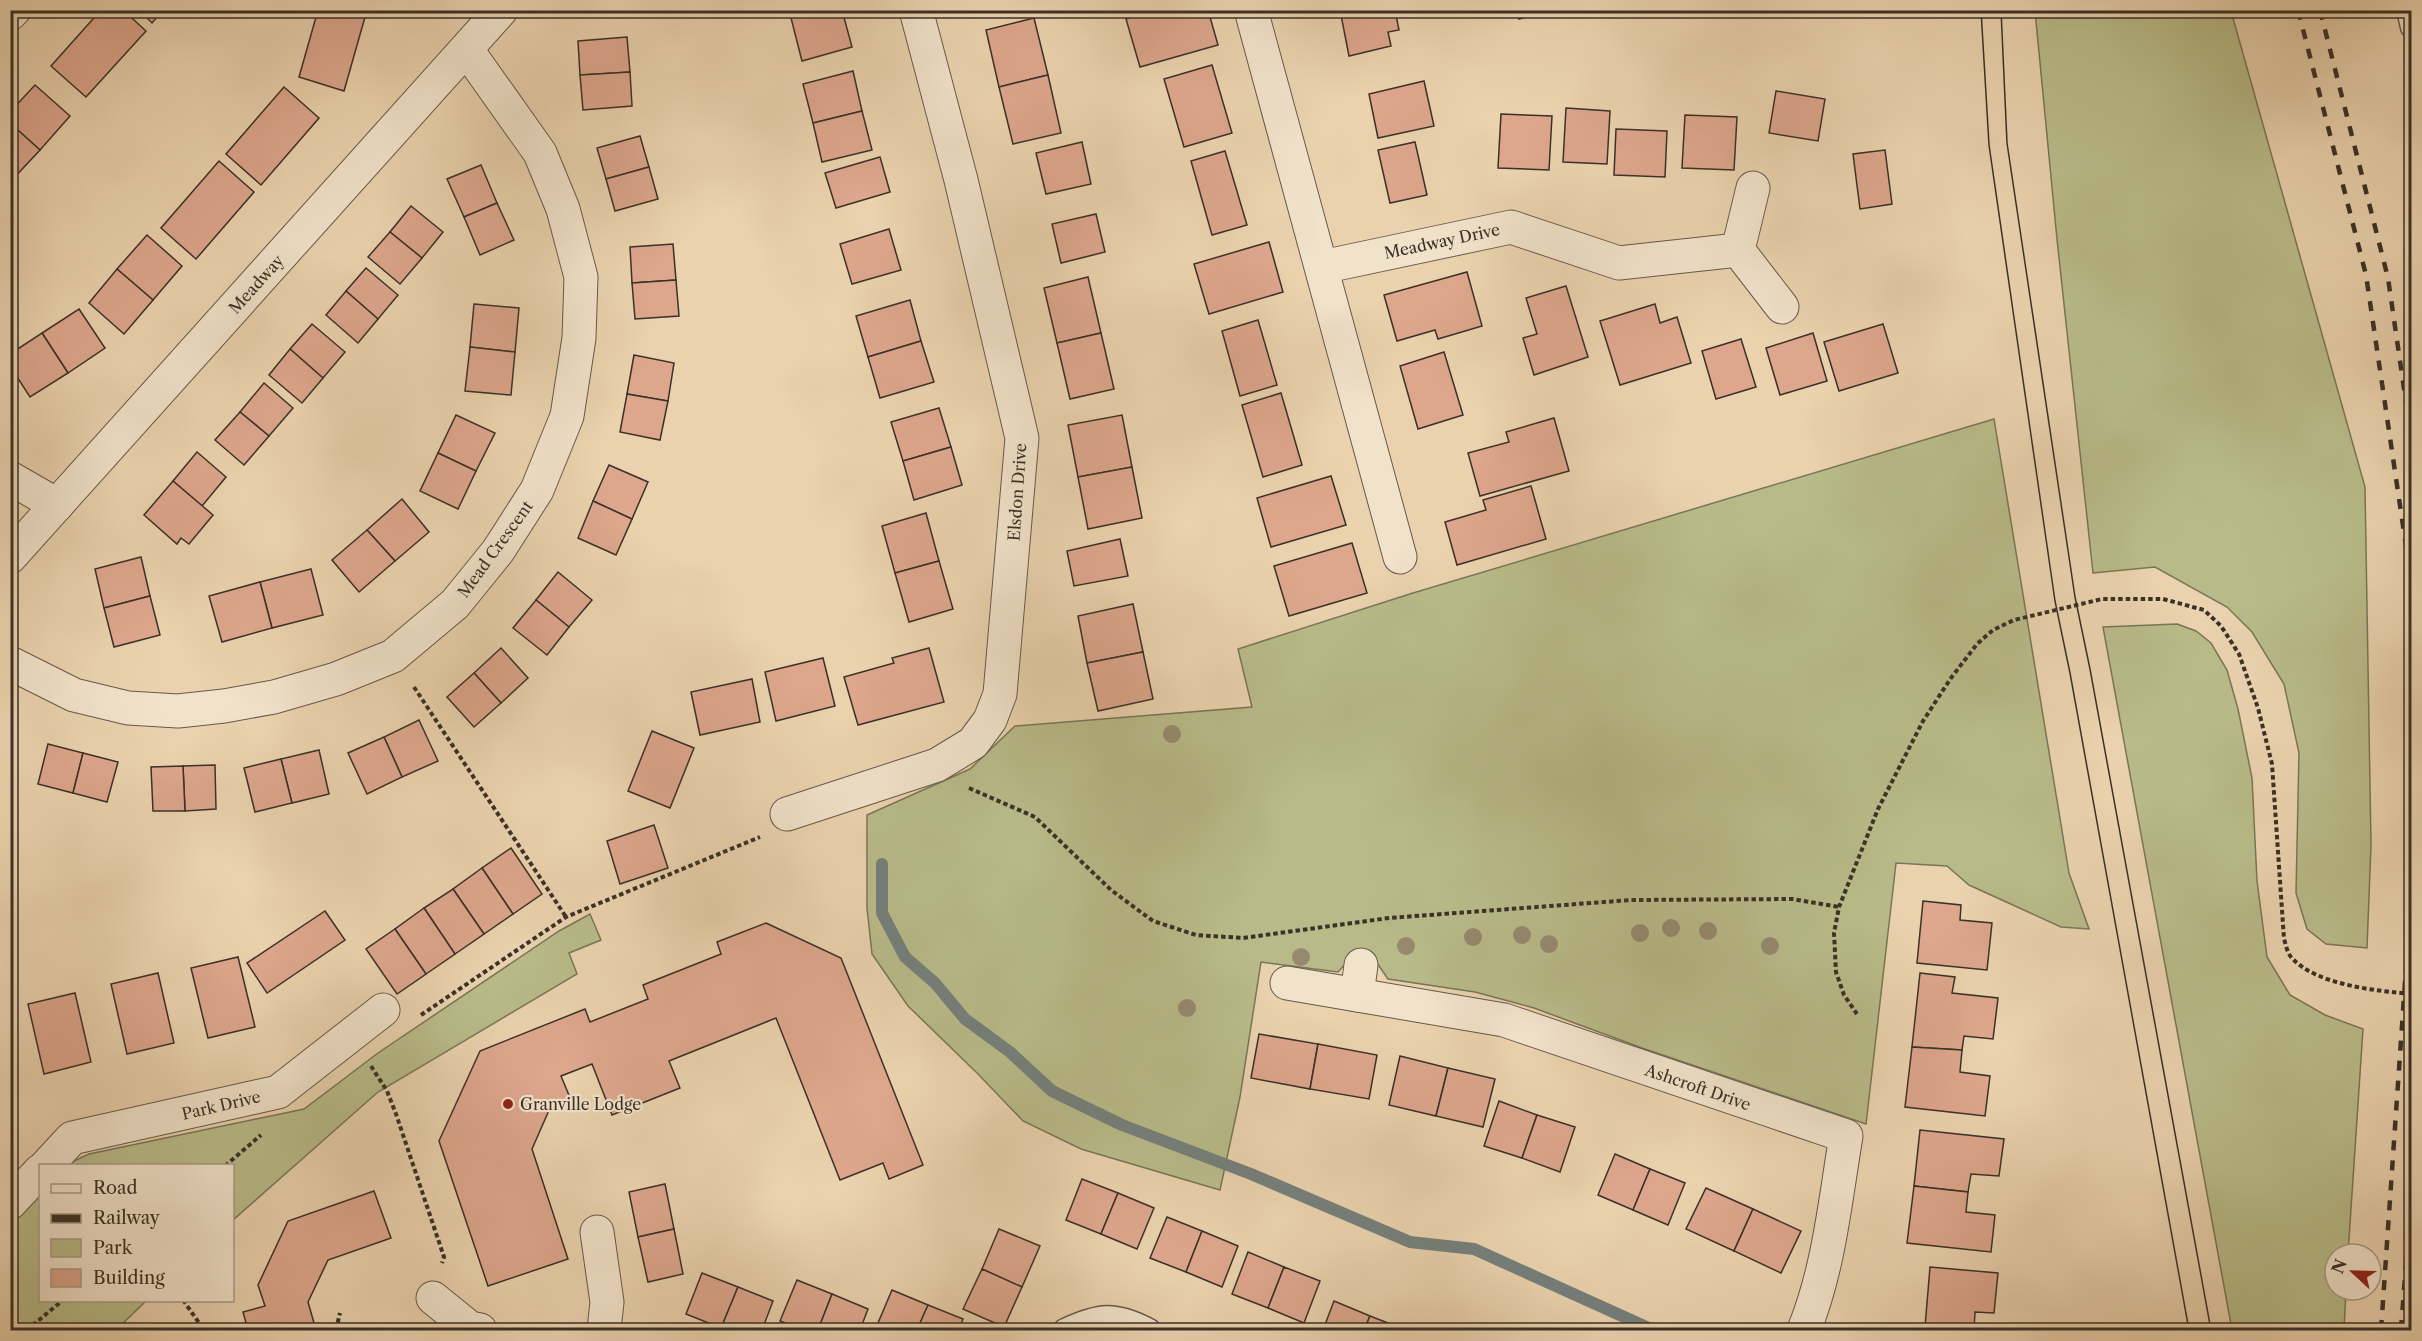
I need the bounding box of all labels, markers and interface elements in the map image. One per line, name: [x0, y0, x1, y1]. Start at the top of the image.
street label: Meadway Drive: [1382, 219, 1502, 263]
street label: Meadway: [224, 250, 288, 318]
street label: Elsdon Drive: [1004, 442, 1030, 542]
street label: Mead Crescent: [453, 496, 537, 601]
street label: Ashcroft Drive: [1642, 1059, 1753, 1114]
street label: Park Drive: [180, 1086, 262, 1124]
place label: Granville Lodge: [520, 1094, 641, 1114]
marker: Granville Lodge: [501, 1097, 515, 1111]
legend: [39, 1164, 234, 1302]
text: Road: [93, 1177, 138, 1199]
text: Railway: [93, 1207, 161, 1229]
text: Park: [93, 1237, 134, 1259]
north arrow: [2323, 1242, 2383, 1302]
text: N: [2327, 1256, 2351, 1277]
text: Building: [93, 1267, 165, 1289]

